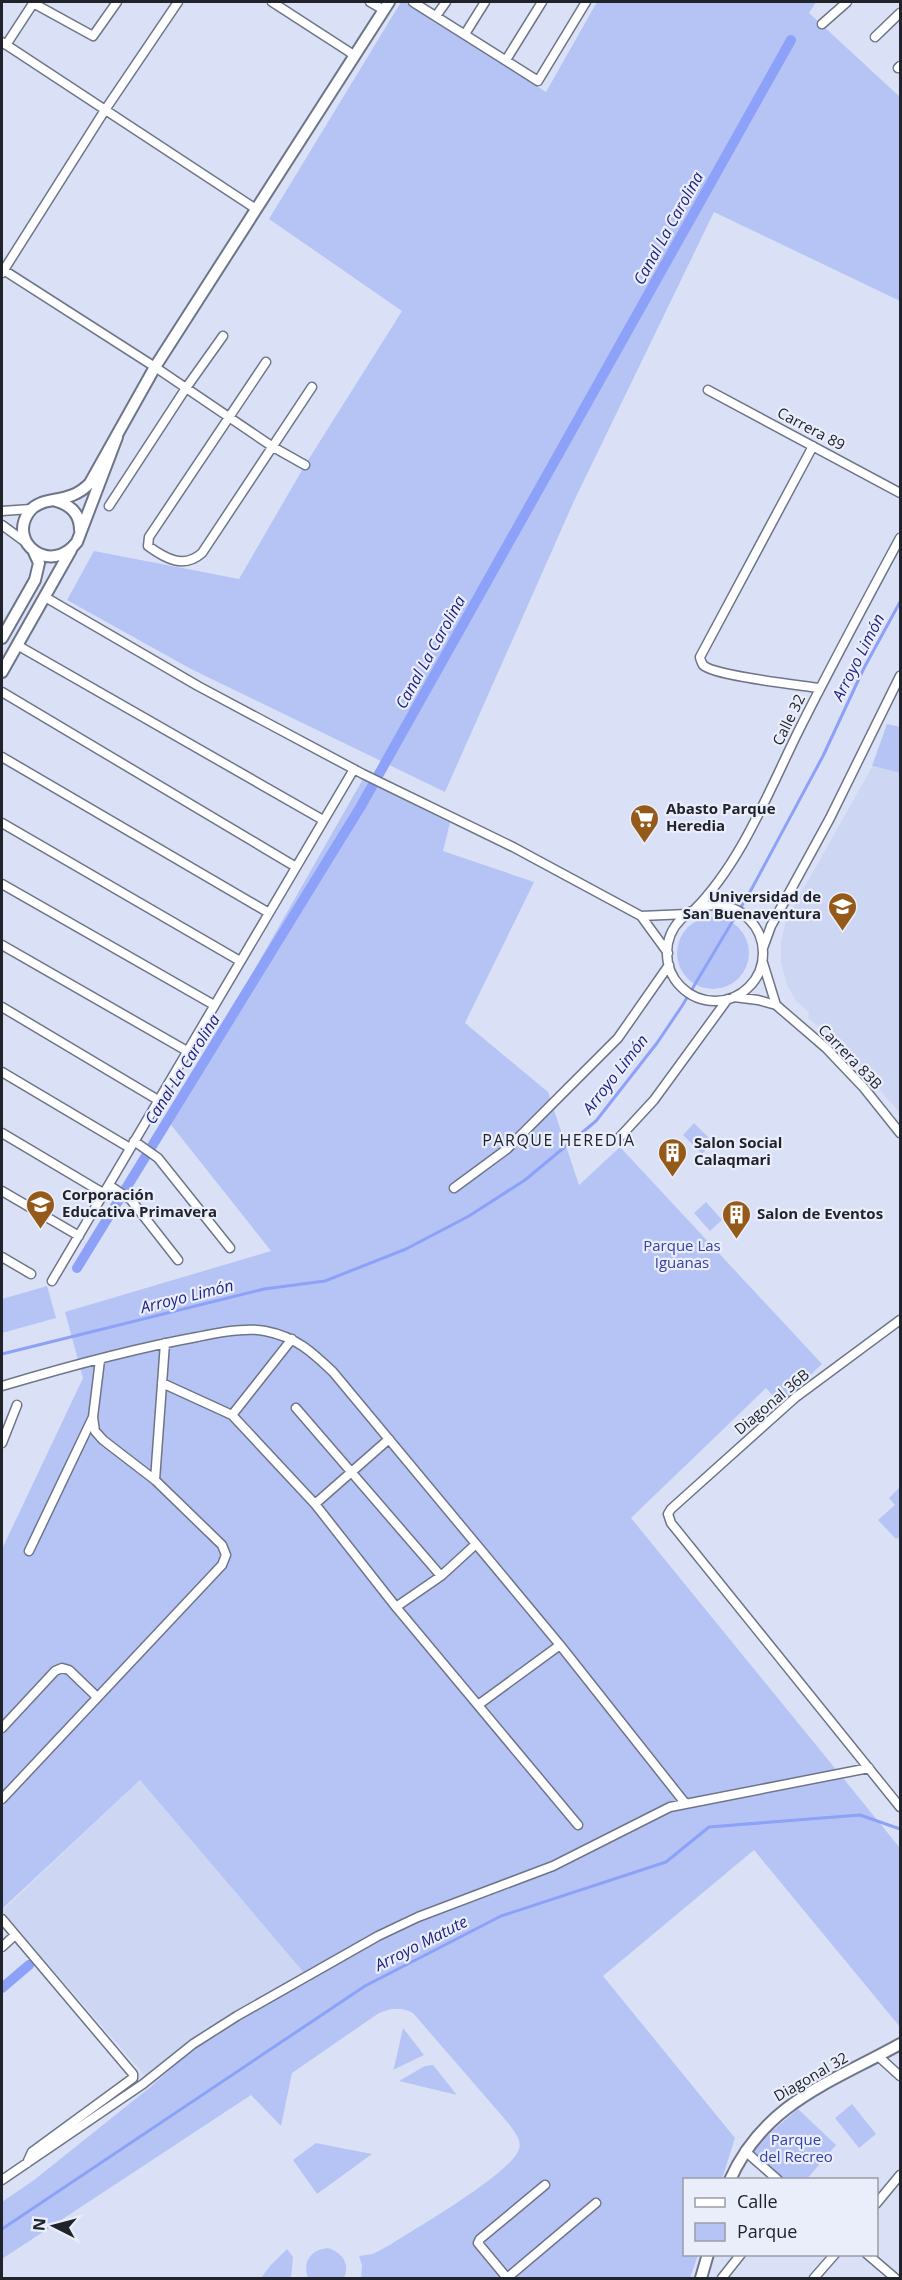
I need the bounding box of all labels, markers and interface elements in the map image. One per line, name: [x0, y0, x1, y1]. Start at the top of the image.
water label: Canal La Carolina: [628, 168, 708, 288]
street label: Carrera 89: [774, 402, 849, 454]
water label: Canal La Carolina: [390, 592, 470, 712]
water label: Arroyo Limón: [826, 610, 889, 705]
street label: Calle 32: [767, 691, 809, 749]
place label: Abasto Parque Heredia: [666, 798, 776, 835]
supermarket icon: Abasto Parque Heredia: [629, 802, 661, 844]
place label: Universidad de San Buenaventura: [683, 886, 821, 923]
school or university icon: Universidad de San Buenaventura: [826, 890, 858, 932]
water label: Canal La Carolina: [139, 1010, 225, 1128]
street label: Carrera 83B: [814, 1019, 887, 1093]
water label: Arroyo Limón: [576, 1030, 653, 1119]
district label: PARQUE HEREDIA: [482, 1129, 636, 1151]
place label: Salon Social Calaqmari: [694, 1132, 782, 1169]
building icon: Salon Social Calaqmari: [657, 1136, 689, 1178]
place label: Corporación Educativa Primavera: [62, 1184, 217, 1221]
school or university icon: Corporación Educativa Primavera: [25, 1188, 57, 1230]
building icon: Salon de Eventos: [720, 1198, 752, 1240]
place label: Salon de Eventos: [757, 1203, 883, 1223]
park label: Parque Las Iguanas: [643, 1235, 721, 1272]
water label: Arroyo Limón: [137, 1274, 236, 1318]
street label: Diagonal 36B: [730, 1364, 813, 1439]
water label: Arroyo Matute: [370, 1910, 471, 1976]
street label: Diagonal 32: [770, 2047, 851, 2105]
park label: Parque del Recreo: [759, 2129, 833, 2166]
legend: [683, 2178, 878, 2256]
text: Calle: [737, 2189, 778, 2213]
north arrow: [24, 2196, 84, 2256]
text: N: [27, 2217, 51, 2232]
text: Parque: [737, 2219, 797, 2243]

